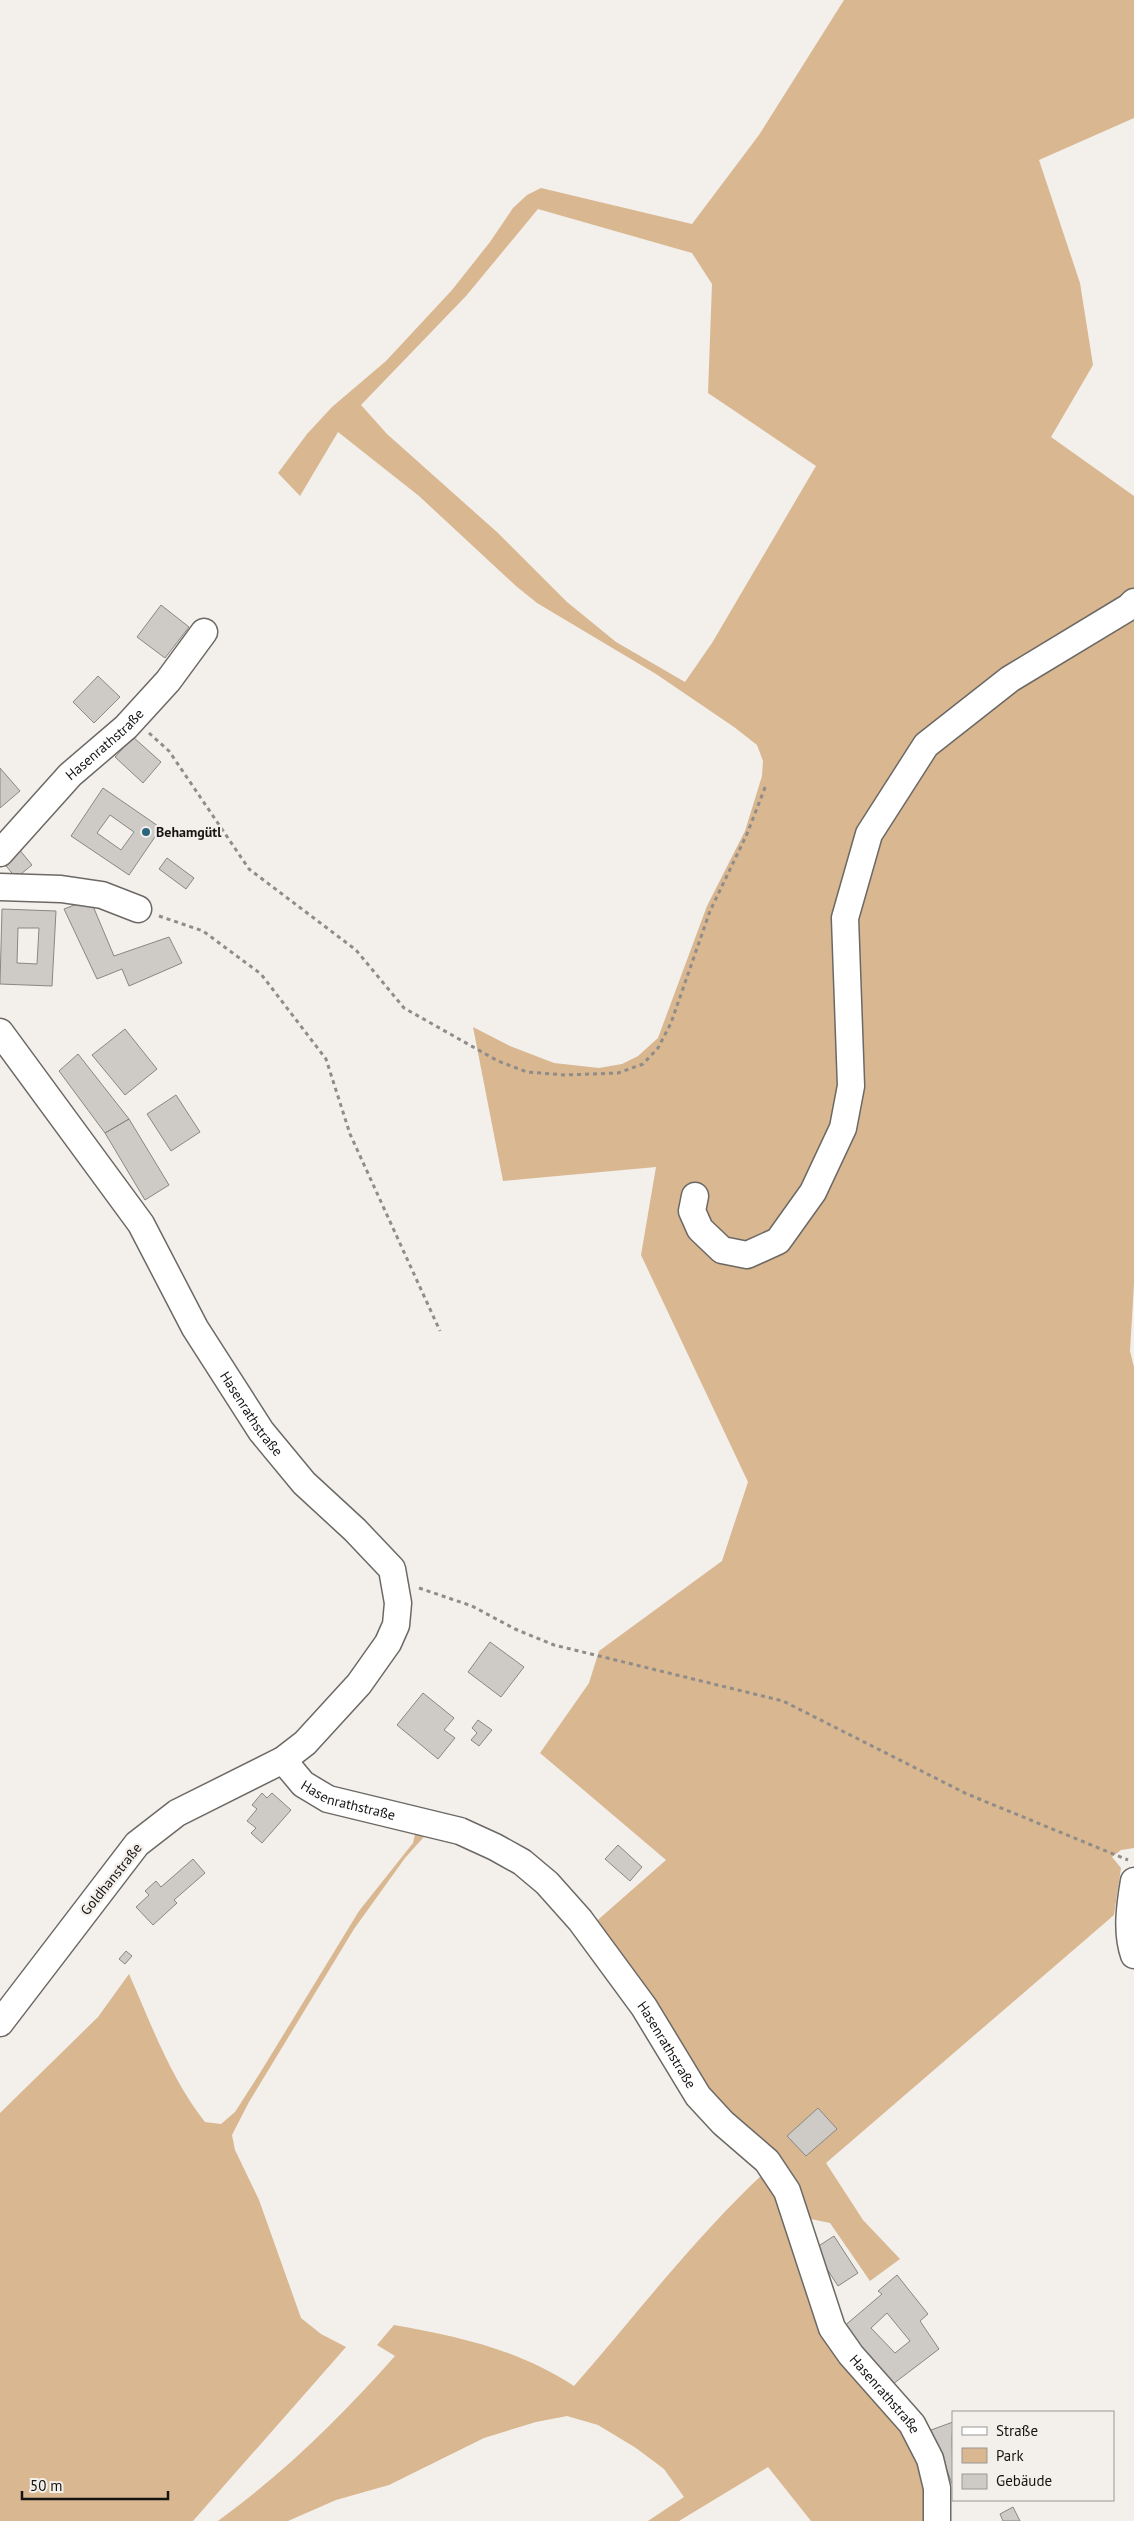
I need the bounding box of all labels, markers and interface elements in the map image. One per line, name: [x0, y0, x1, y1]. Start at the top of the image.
street label: Hasenrathstraße: [62, 705, 147, 784]
place label: Behamgütl: [156, 823, 222, 841]
marker: Behamgütl: [140, 826, 152, 838]
street label: Hasenrathstraße: [216, 1368, 287, 1460]
street label: Hasenrathstraße: [298, 1776, 397, 1824]
street label: Goldhanstraße: [76, 1839, 146, 1919]
street label: Hasenrathstraße: [634, 1997, 700, 2092]
street label: Hasenrathstraße: [846, 2351, 924, 2436]
legend: [952, 2411, 1114, 2501]
text: Straße: [996, 2421, 1038, 2440]
text: Park: [996, 2446, 1024, 2465]
scale bar: [22, 2468, 169, 2500]
text: Gebäude: [996, 2471, 1052, 2490]
text: 50 m: [30, 2476, 63, 2495]

